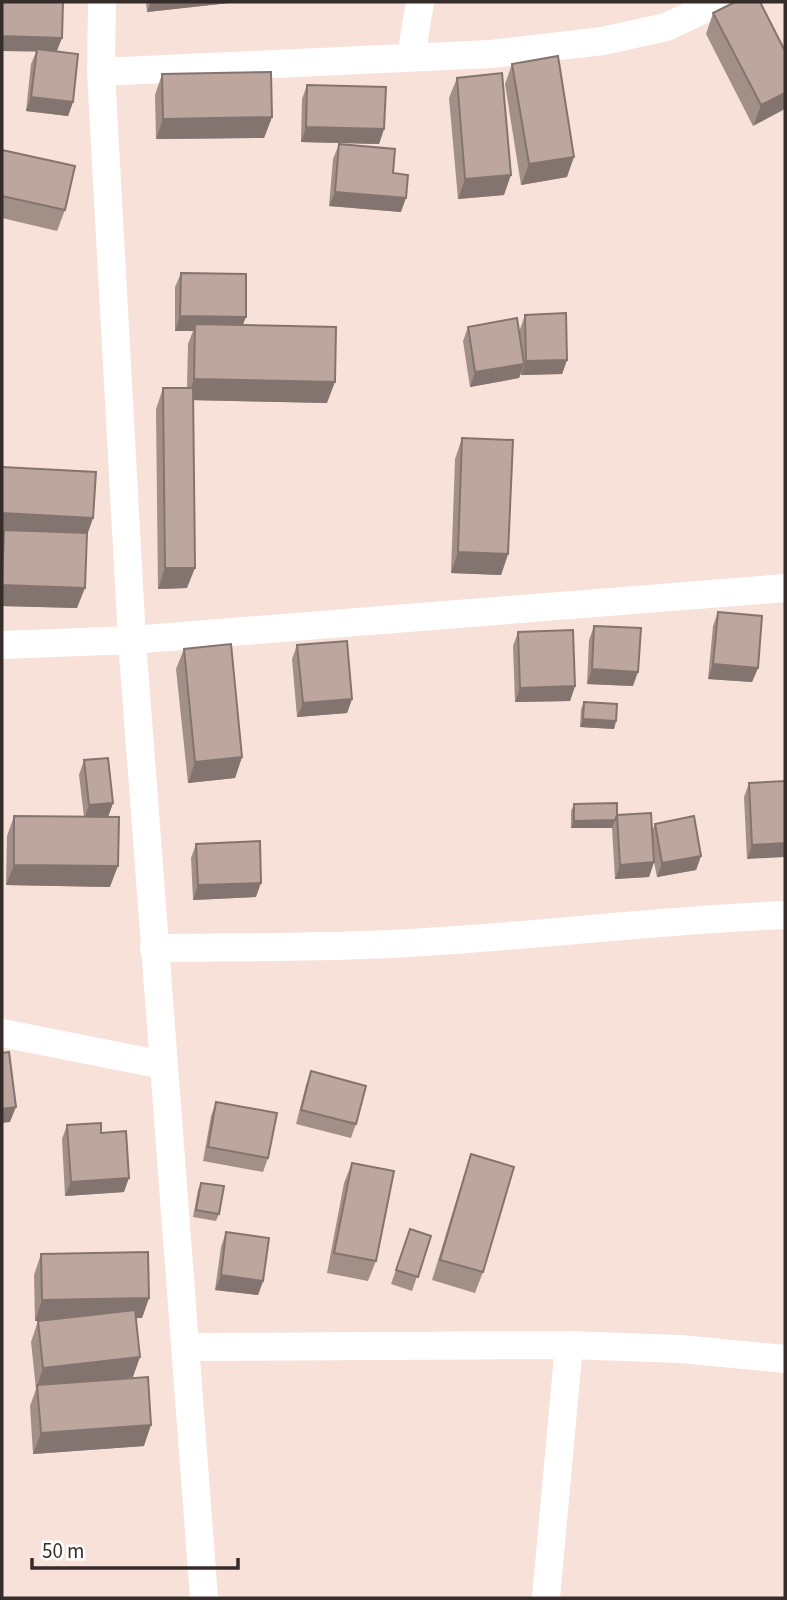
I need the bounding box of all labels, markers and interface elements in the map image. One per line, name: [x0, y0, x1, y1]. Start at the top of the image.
scale bar: [32, 1526, 238, 1570]
text: 50 m: [42, 1536, 84, 1566]

